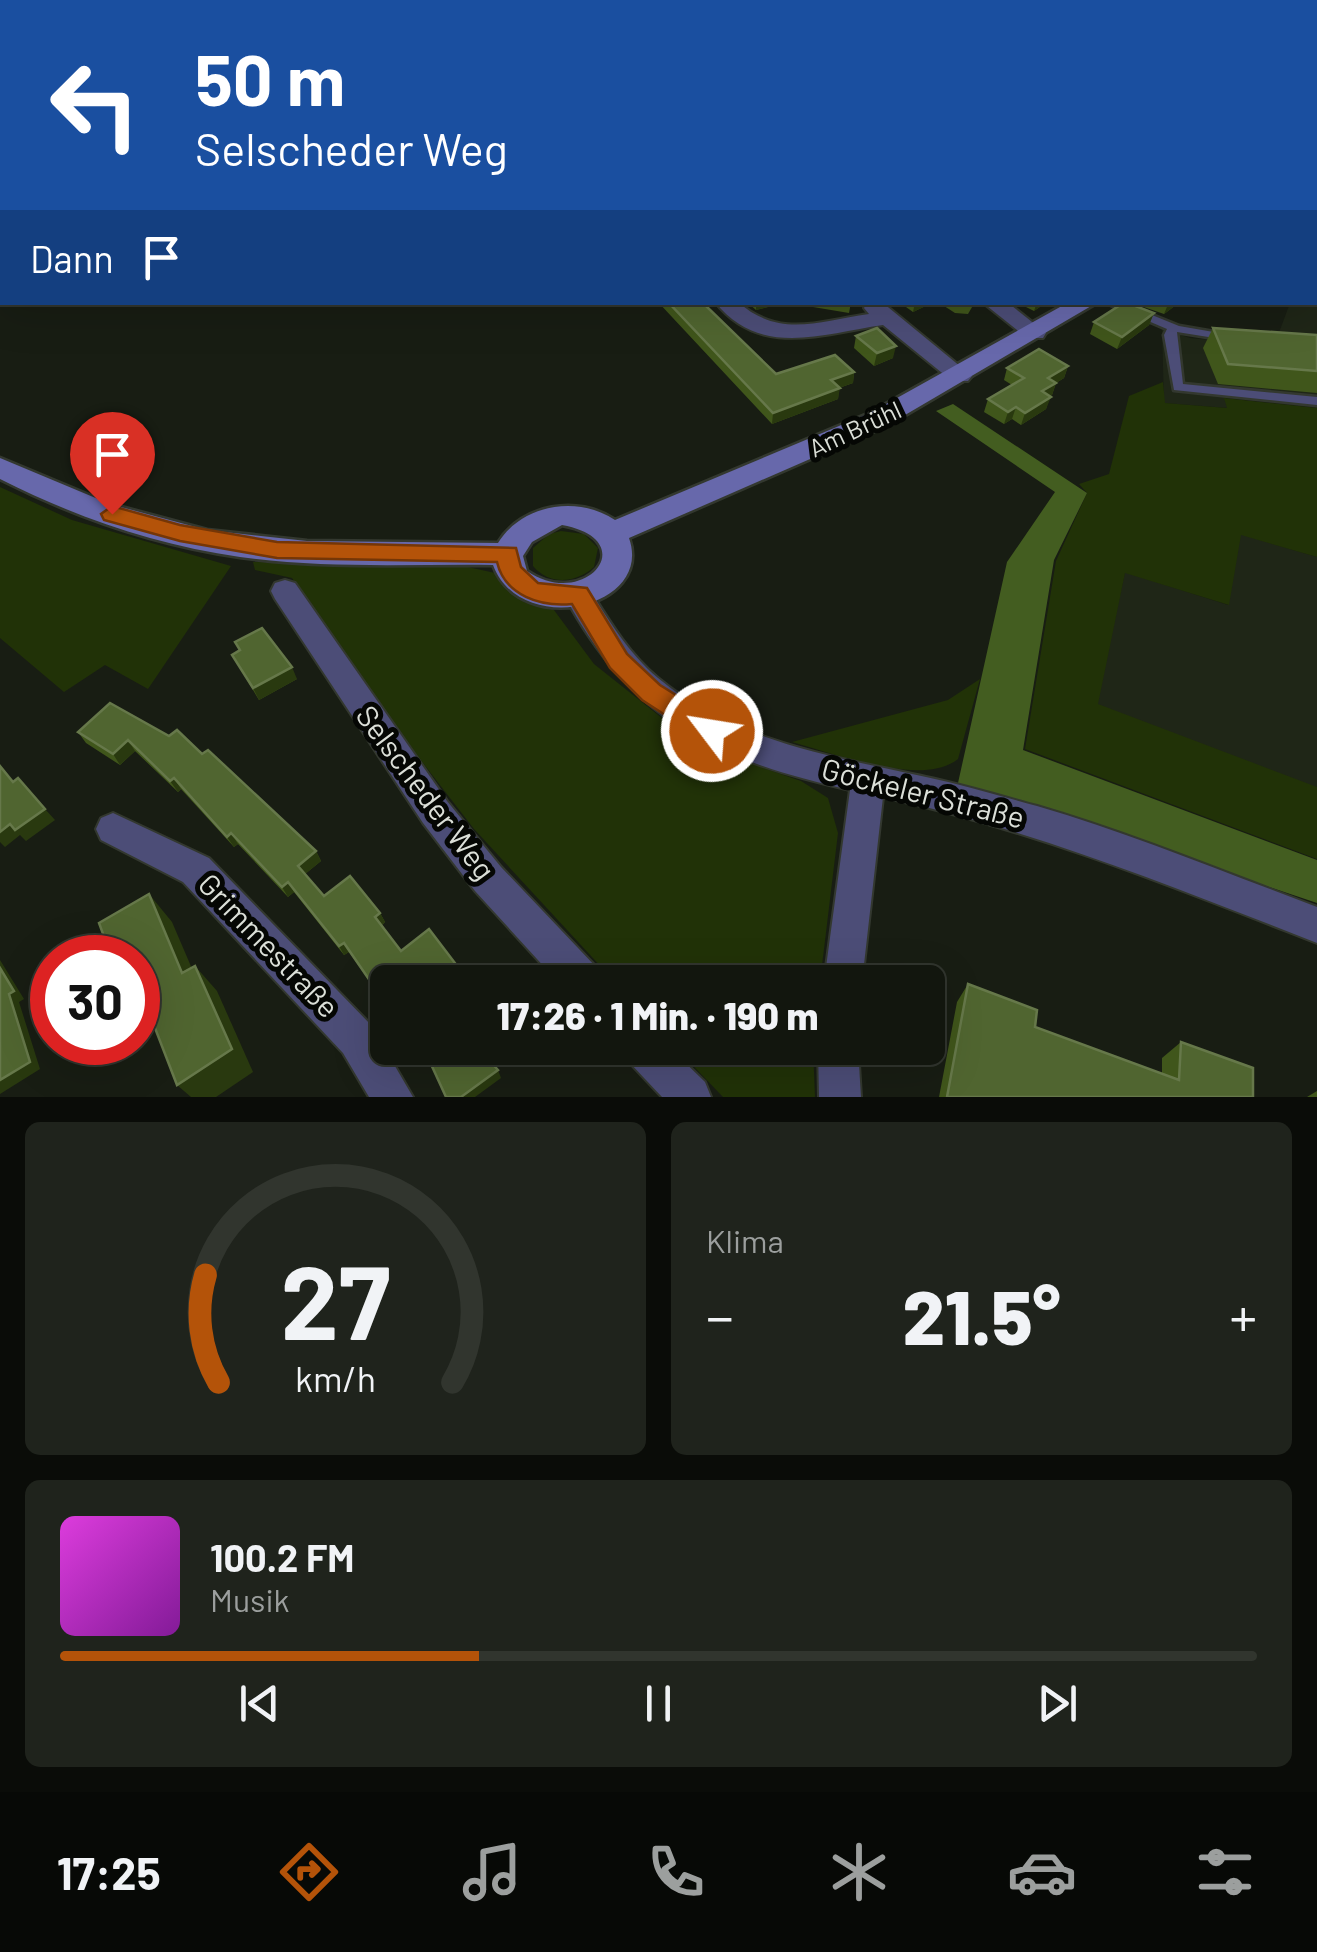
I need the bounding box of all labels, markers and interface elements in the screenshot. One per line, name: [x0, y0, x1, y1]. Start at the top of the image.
text: 50 m: [195, 36, 345, 120]
icon: left: [30, 40, 160, 170]
text: Selscheder Weg: [195, 121, 508, 175]
icon: arrive: [134, 230, 189, 285]
text: Dann: [30, 235, 114, 281]
street label: Am Brühl: [804, 394, 905, 462]
pin: [70, 412, 155, 515]
icon: arrive: [85, 427, 140, 482]
position arrow: [660, 679, 764, 783]
street label: Selscheder Weg: [349, 698, 504, 886]
street label: Göckeler Straße: [818, 749, 1029, 835]
street label: Grimmestraße: [192, 865, 347, 1024]
speed limit sign: 30: [30, 935, 160, 1065]
text: 17:26 · 1 Min. · 190 m: [497, 992, 818, 1038]
text: Klima: [706, 1221, 784, 1259]
text: 27: [281, 1236, 390, 1361]
text: 21.5°: [902, 1270, 1061, 1360]
text: −: [706, 1282, 734, 1348]
text: +: [1229, 1282, 1257, 1348]
text: km/h: [295, 1356, 376, 1399]
text: 100.2 FM: [210, 1534, 354, 1580]
text: Musik: [210, 1580, 290, 1618]
icon: previous: [232, 1676, 287, 1731]
icon: pause: [631, 1676, 686, 1731]
icon: next: [1030, 1676, 1085, 1731]
icon: directions: [274, 1837, 344, 1907]
icon: music: [457, 1837, 527, 1907]
icon: phone: [641, 1837, 711, 1907]
icon: climate: [824, 1837, 894, 1907]
icon: car: [1007, 1837, 1077, 1907]
icon: filters: [1190, 1837, 1260, 1907]
text: 17:25: [57, 1845, 161, 1899]

